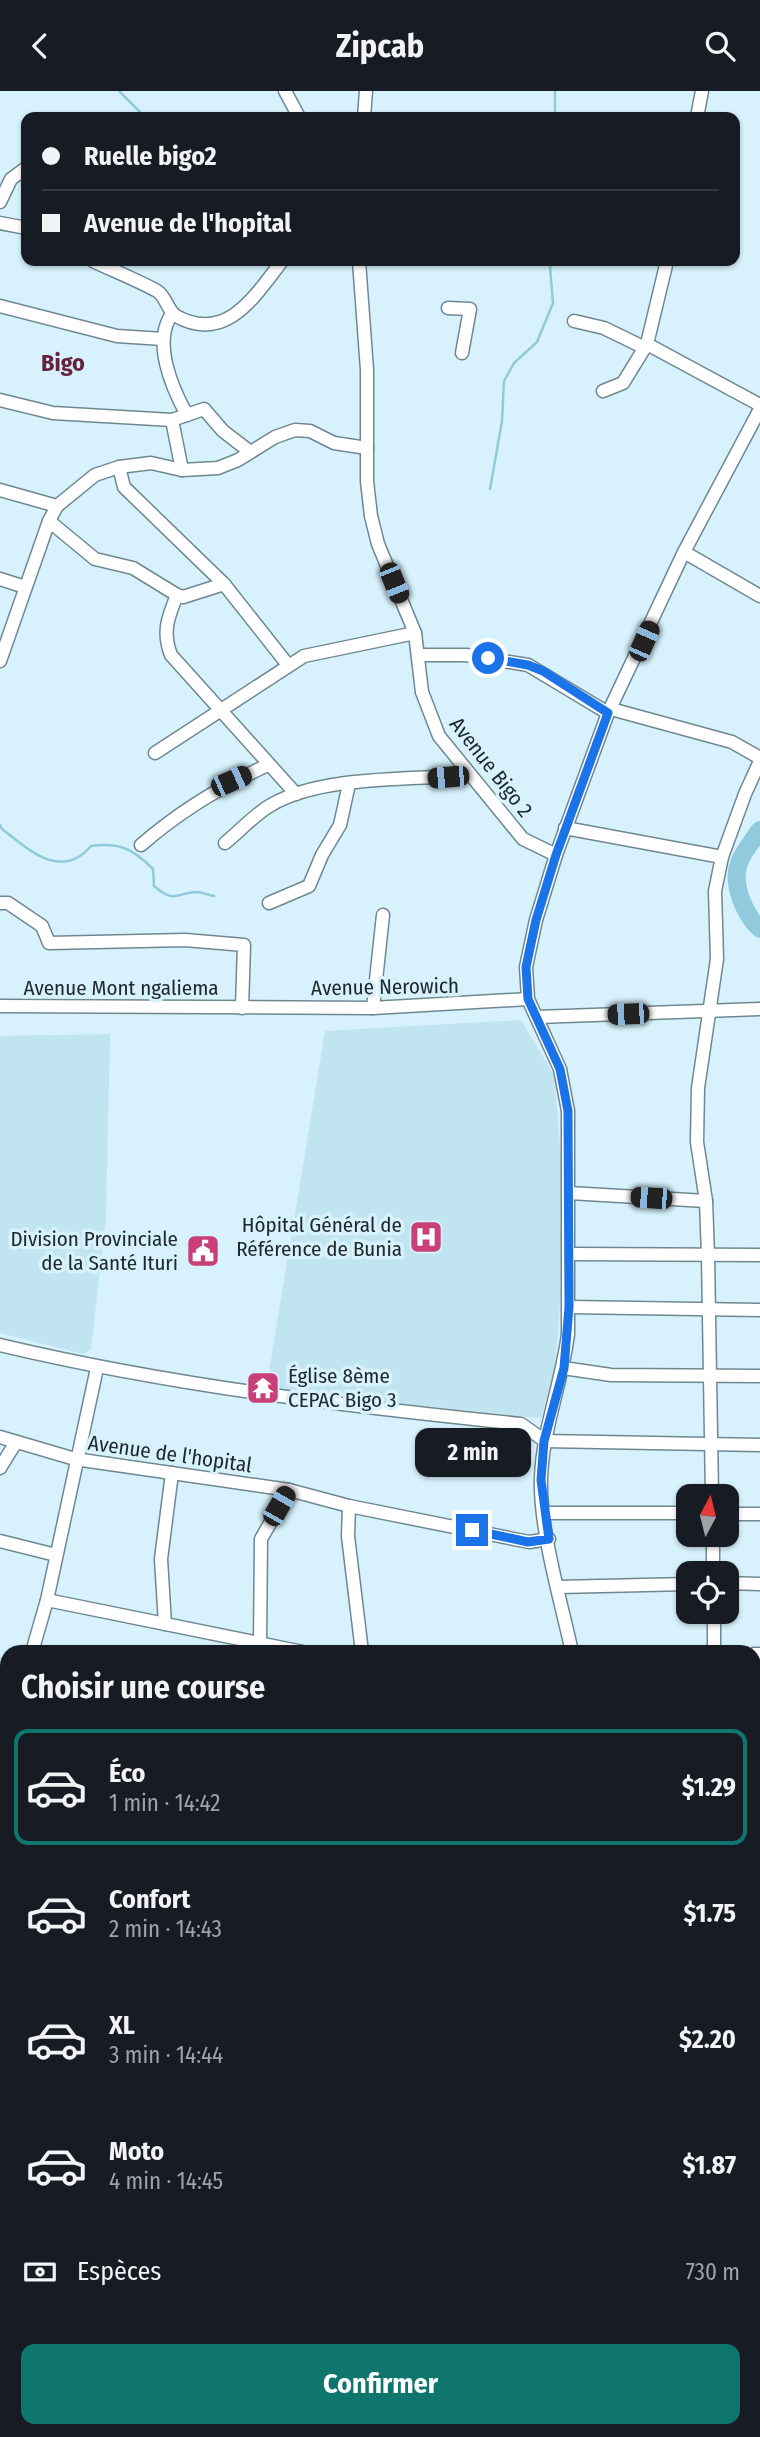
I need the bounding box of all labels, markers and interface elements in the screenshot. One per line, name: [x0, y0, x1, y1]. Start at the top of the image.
icon: back: [21, 27, 59, 65]
text: Zipcab: [336, 27, 424, 65]
icon: search: [701, 27, 739, 65]
text: Ruelle bigo2: [84, 141, 217, 172]
text: Avenue de l'hopital: [84, 208, 291, 239]
district label: Bigo: [41, 349, 85, 377]
car: [377, 560, 412, 606]
car: [626, 618, 663, 664]
route start: [472, 642, 504, 674]
street label: Avenue Bigo 2: [444, 712, 538, 822]
car: [208, 763, 255, 799]
car: [427, 765, 470, 789]
street label: Avenue Nerowich: [311, 973, 459, 1001]
street label: Avenue Mont ngaliema: [23, 975, 219, 1001]
car: [607, 1003, 650, 1025]
car: [630, 1186, 673, 1210]
place label: Hôpital Général de Référence de Bunia: [236, 1212, 402, 1262]
hospital icon: Hôpital Général de Référence de Bunia: [407, 1218, 445, 1256]
place label: Division Provinciale de la Santé Ituri: [10, 1226, 178, 1276]
public building icon: Division Provinciale de la Santé Ituri: [184, 1232, 222, 1270]
place label: Église 8ème CEPAC Bigo 3: [288, 1363, 396, 1413]
temple icon: Église 8ème CEPAC Bigo 3: [244, 1369, 282, 1407]
callout: 2 min: [414, 1429, 530, 1477]
street label: Avenue de l'hopital: [86, 1430, 254, 1478]
text: 2 min: [448, 1438, 499, 1466]
car: [260, 1483, 299, 1529]
north arrow: [676, 1484, 738, 1547]
map controls: [676, 1484, 739, 1624]
route end: [456, 1514, 488, 1546]
button: locate: [676, 1561, 739, 1624]
text: Choisir une course: [21, 1668, 265, 1706]
icon: car: [25, 1756, 88, 1819]
text: Éco: [109, 1758, 146, 1789]
text: $1.29: [682, 1772, 736, 1803]
text: 1 min · 14:42: [109, 1789, 221, 1817]
icon: car: [25, 1882, 88, 1945]
text: Confort: [109, 1884, 190, 1915]
text: $1.75: [683, 1898, 736, 1929]
text: 2 min · 14:43: [109, 1915, 222, 1943]
icon: car: [25, 2008, 88, 2071]
text: XL: [109, 2010, 135, 2041]
text: $2.20: [679, 2024, 736, 2055]
text: 3 min · 14:44: [109, 2041, 223, 2069]
icon: car: [25, 2134, 88, 2197]
text: Moto: [109, 2136, 164, 2167]
text: $1.87: [683, 2150, 736, 2181]
text: 4 min · 14:45: [109, 2167, 223, 2195]
icon: cash: [21, 2253, 59, 2291]
text: Espèces: [77, 2256, 161, 2287]
text: 730 m: [685, 2258, 740, 2286]
button: Confirmer: [21, 2344, 740, 2424]

